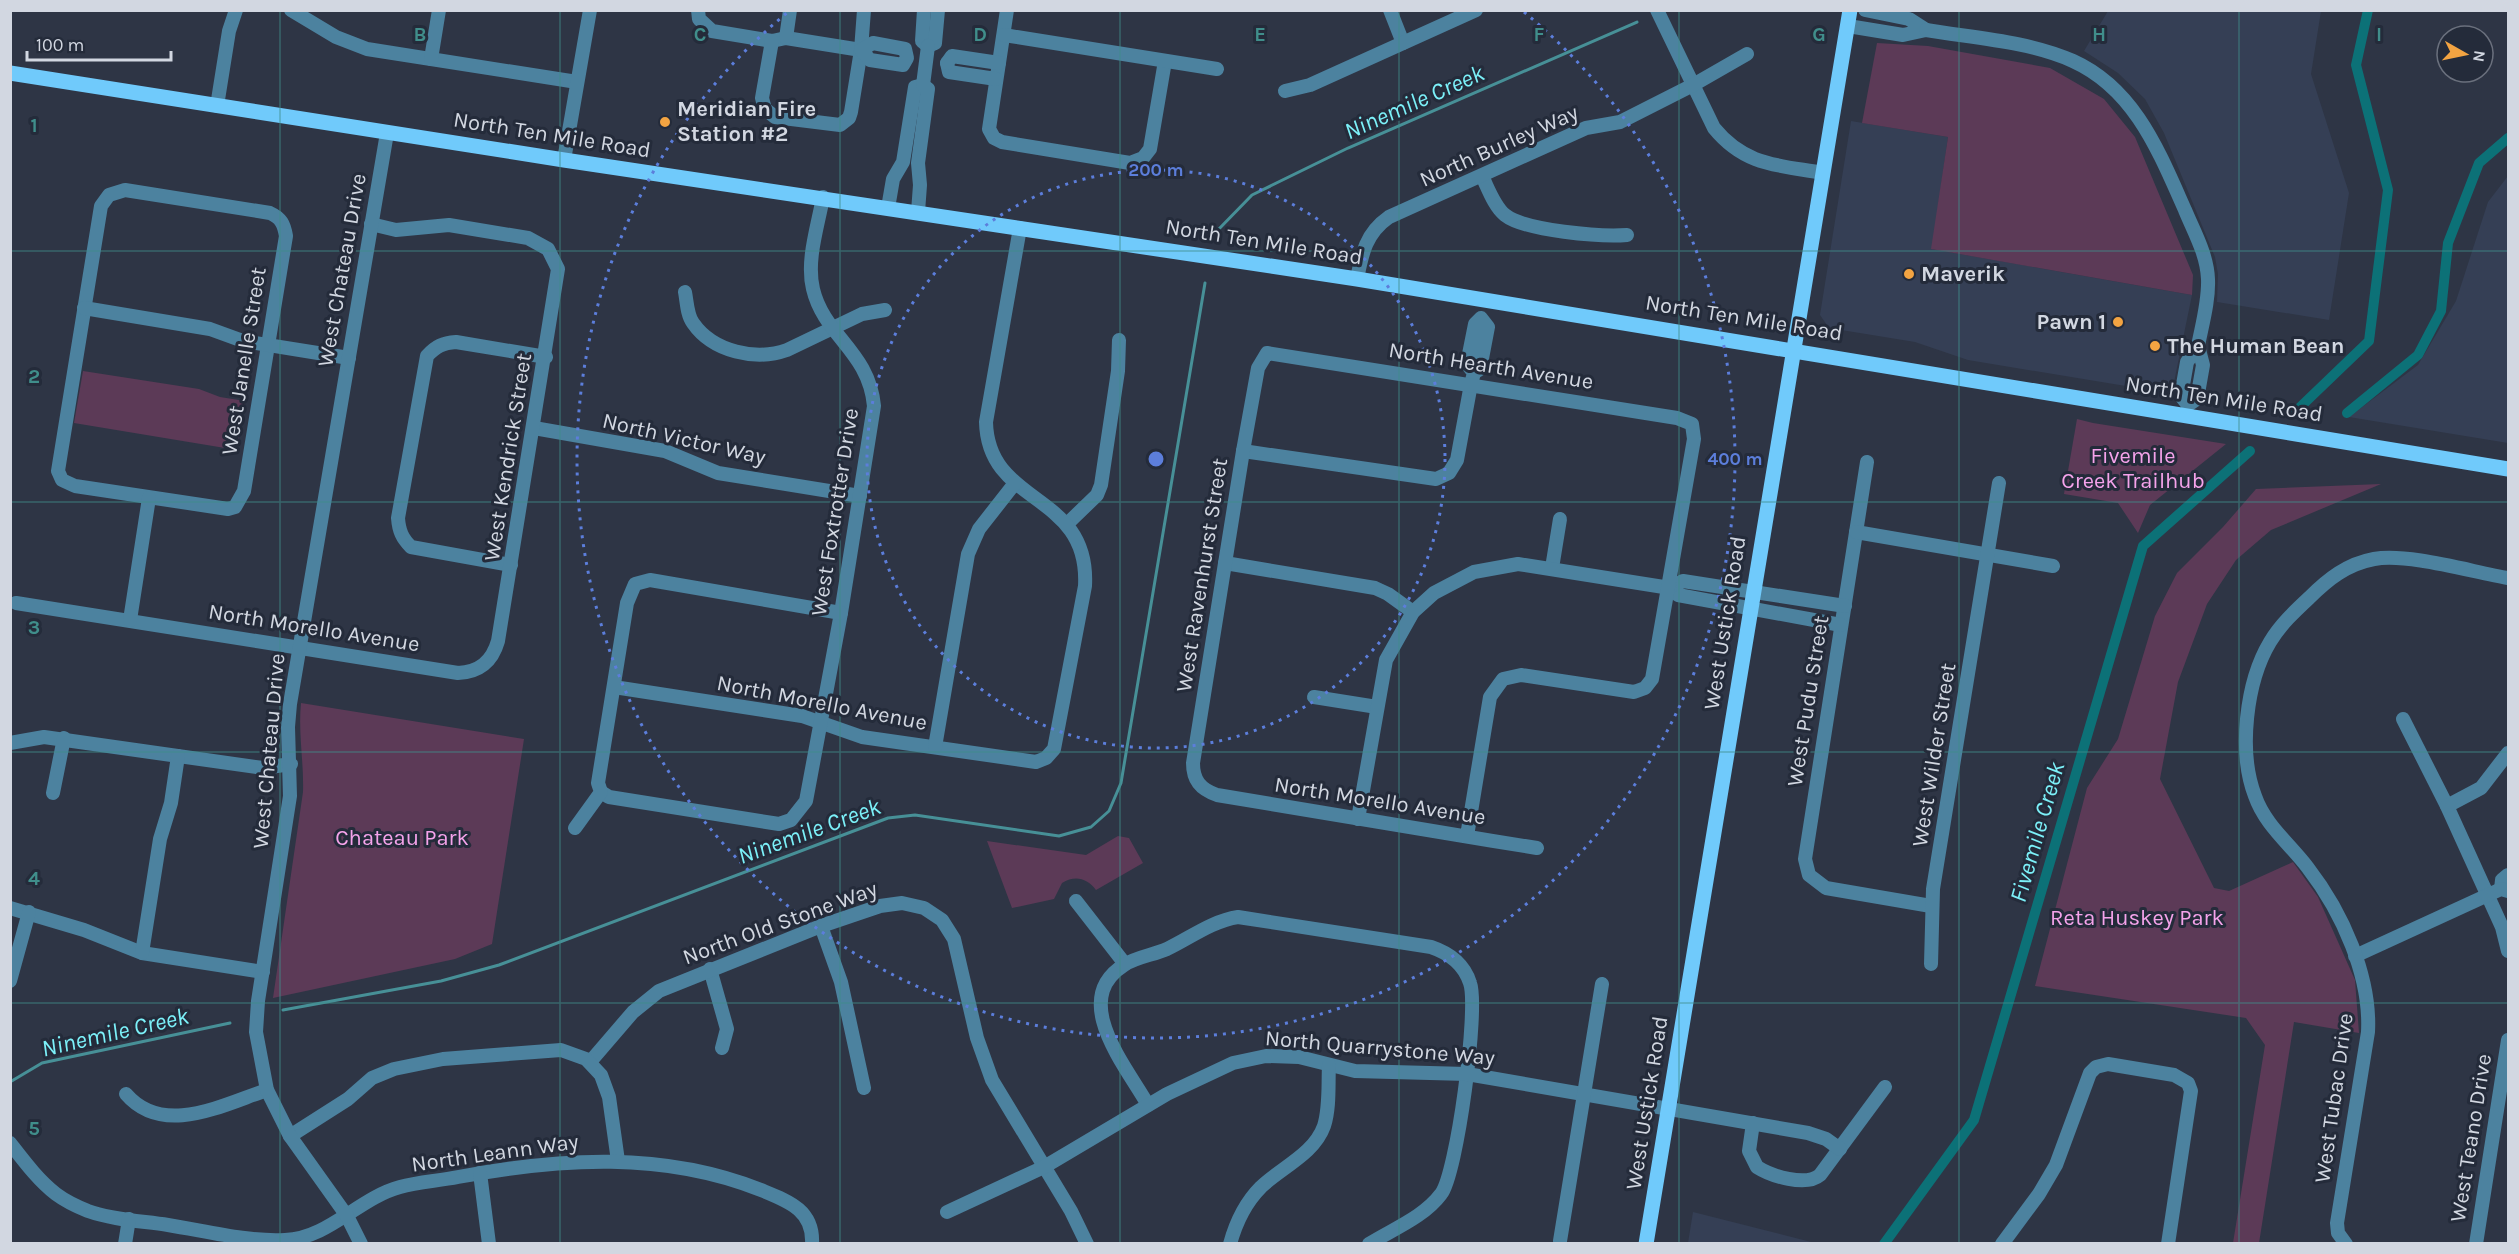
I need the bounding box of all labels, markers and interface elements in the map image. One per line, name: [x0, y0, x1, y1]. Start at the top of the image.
text: B: [414, 23, 426, 46]
text: C: [694, 23, 706, 46]
text: D: [973, 23, 987, 46]
text: E: [1254, 23, 1266, 46]
text: F: [1534, 23, 1545, 46]
text: G: [1812, 23, 1826, 46]
text: H: [2092, 23, 2106, 46]
text: I: [2376, 23, 2382, 46]
scale bar: [27, 24, 171, 62]
north arrow: [2435, 24, 2495, 84]
text: 100 m: [36, 34, 84, 56]
text: N: [2469, 49, 2490, 63]
water label: Ninemile Creek: [1340, 58, 1489, 145]
place label: Meridian Fire Station #2: [677, 96, 816, 147]
street label: North Burley Way: [1416, 99, 1582, 193]
street label: North Ten Mile Road: [451, 107, 653, 163]
text: 1: [30, 114, 38, 137]
marker: Meridian Fire Station #2: [658, 115, 672, 129]
text: 200 m: [1128, 159, 1184, 181]
street label: West Chateau Drive: [312, 171, 372, 369]
street label: North Ten Mile Road: [1163, 214, 1365, 270]
place label: Maverik: [1921, 261, 2005, 287]
street label: West Janelle Street: [216, 265, 272, 457]
marker: Maverik: [1902, 267, 1916, 281]
street label: North Ten Mile Road: [1643, 290, 1845, 346]
place label: Pawn 1: [2037, 309, 2106, 335]
marker: Pawn 1: [2111, 315, 2125, 329]
place label: The Human Bean: [2167, 333, 2344, 359]
street label: North Hearth Avenue: [1387, 337, 1595, 395]
marker: The Human Bean: [2148, 339, 2162, 353]
street label: West Kendrick Street: [479, 351, 537, 563]
text: 2: [28, 365, 40, 388]
street label: North Ten Mile Road: [2123, 371, 2325, 427]
street label: West Foxtrotter Drive: [806, 406, 864, 618]
street label: North Victor Way: [600, 408, 768, 470]
park label: Fivemile Creek Trailhub: [2061, 443, 2205, 494]
text: 400 m: [1707, 448, 1763, 470]
centre of rings: [1146, 449, 1166, 469]
street label: West Ravenhurst Street: [1171, 456, 1233, 694]
street label: West Ustick Road: [1698, 534, 1752, 712]
street label: North Morello Avenue: [206, 598, 422, 658]
street label: West Pudu Street: [1782, 614, 1834, 788]
text: 3: [28, 616, 40, 639]
street label: West Chateau Drive: [248, 652, 290, 850]
street label: West Wilder Street: [1907, 661, 1961, 849]
street label: North Morello Avenue: [715, 670, 929, 736]
water label: Fivemile Creek: [2004, 758, 2071, 905]
street label: North Morello Avenue: [1272, 771, 1488, 831]
water label: Ninemile Creek: [734, 792, 885, 870]
park label: Chateau Park: [335, 825, 469, 851]
text: 4: [28, 867, 40, 890]
street label: North Old Stone Way: [679, 876, 881, 970]
park label: Reta Huskey Park: [2050, 905, 2224, 931]
water label: Ninemile Creek: [39, 1001, 192, 1063]
street label: West Tubac Drive: [2309, 1011, 2359, 1185]
street label: West Ustick Road: [1620, 1014, 1674, 1192]
street label: North Quarrystone Way: [1264, 1025, 1496, 1071]
street label: West Teano Drive: [2445, 1052, 2497, 1224]
text: 5: [28, 1117, 40, 1140]
street label: North Leann Way: [410, 1128, 580, 1178]

